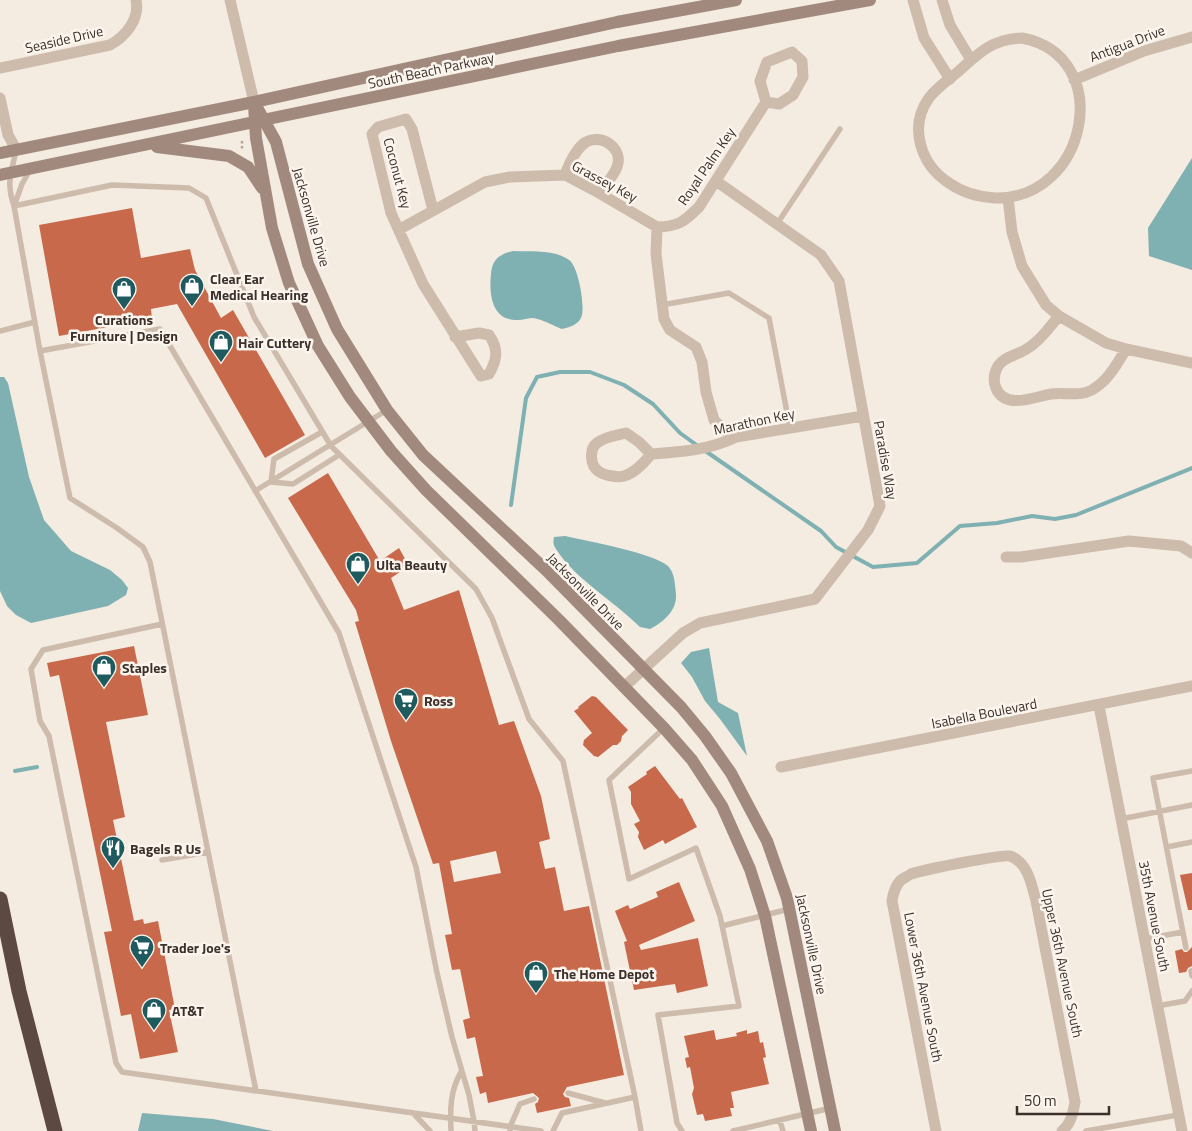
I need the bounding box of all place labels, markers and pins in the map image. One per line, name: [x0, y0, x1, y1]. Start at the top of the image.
place label: Clear Ear Medical Hearing: [210, 268, 309, 305]
shop icon: Clear Ear Medical Hearing: [179, 273, 205, 307]
shop icon: Curations Furniture | Design: [111, 276, 137, 310]
place label: Curations Furniture | Design: [70, 309, 178, 346]
shop icon: Hair Cuttery: [208, 329, 234, 363]
place label: Hair Cuttery: [238, 332, 311, 353]
shop icon: Ulta Beauty: [345, 551, 371, 585]
place label: Ulta Beauty: [376, 554, 447, 575]
shop icon: Staples: [91, 654, 117, 688]
place label: Staples: [122, 657, 167, 678]
supermarket icon: Ross: [393, 687, 419, 721]
place label: Ross: [424, 690, 454, 711]
restaurant icon: Bagels R Us: [100, 835, 126, 869]
place label: Bagels R Us: [130, 838, 202, 859]
supermarket icon: Trader Joe's: [129, 934, 155, 968]
place label: Trader Joe's: [160, 937, 231, 958]
shop icon: The Home Depot: [523, 960, 549, 994]
place label: The Home Depot: [554, 963, 654, 984]
shop icon: AT&T: [141, 997, 167, 1031]
place label: AT&T: [172, 1000, 204, 1021]

